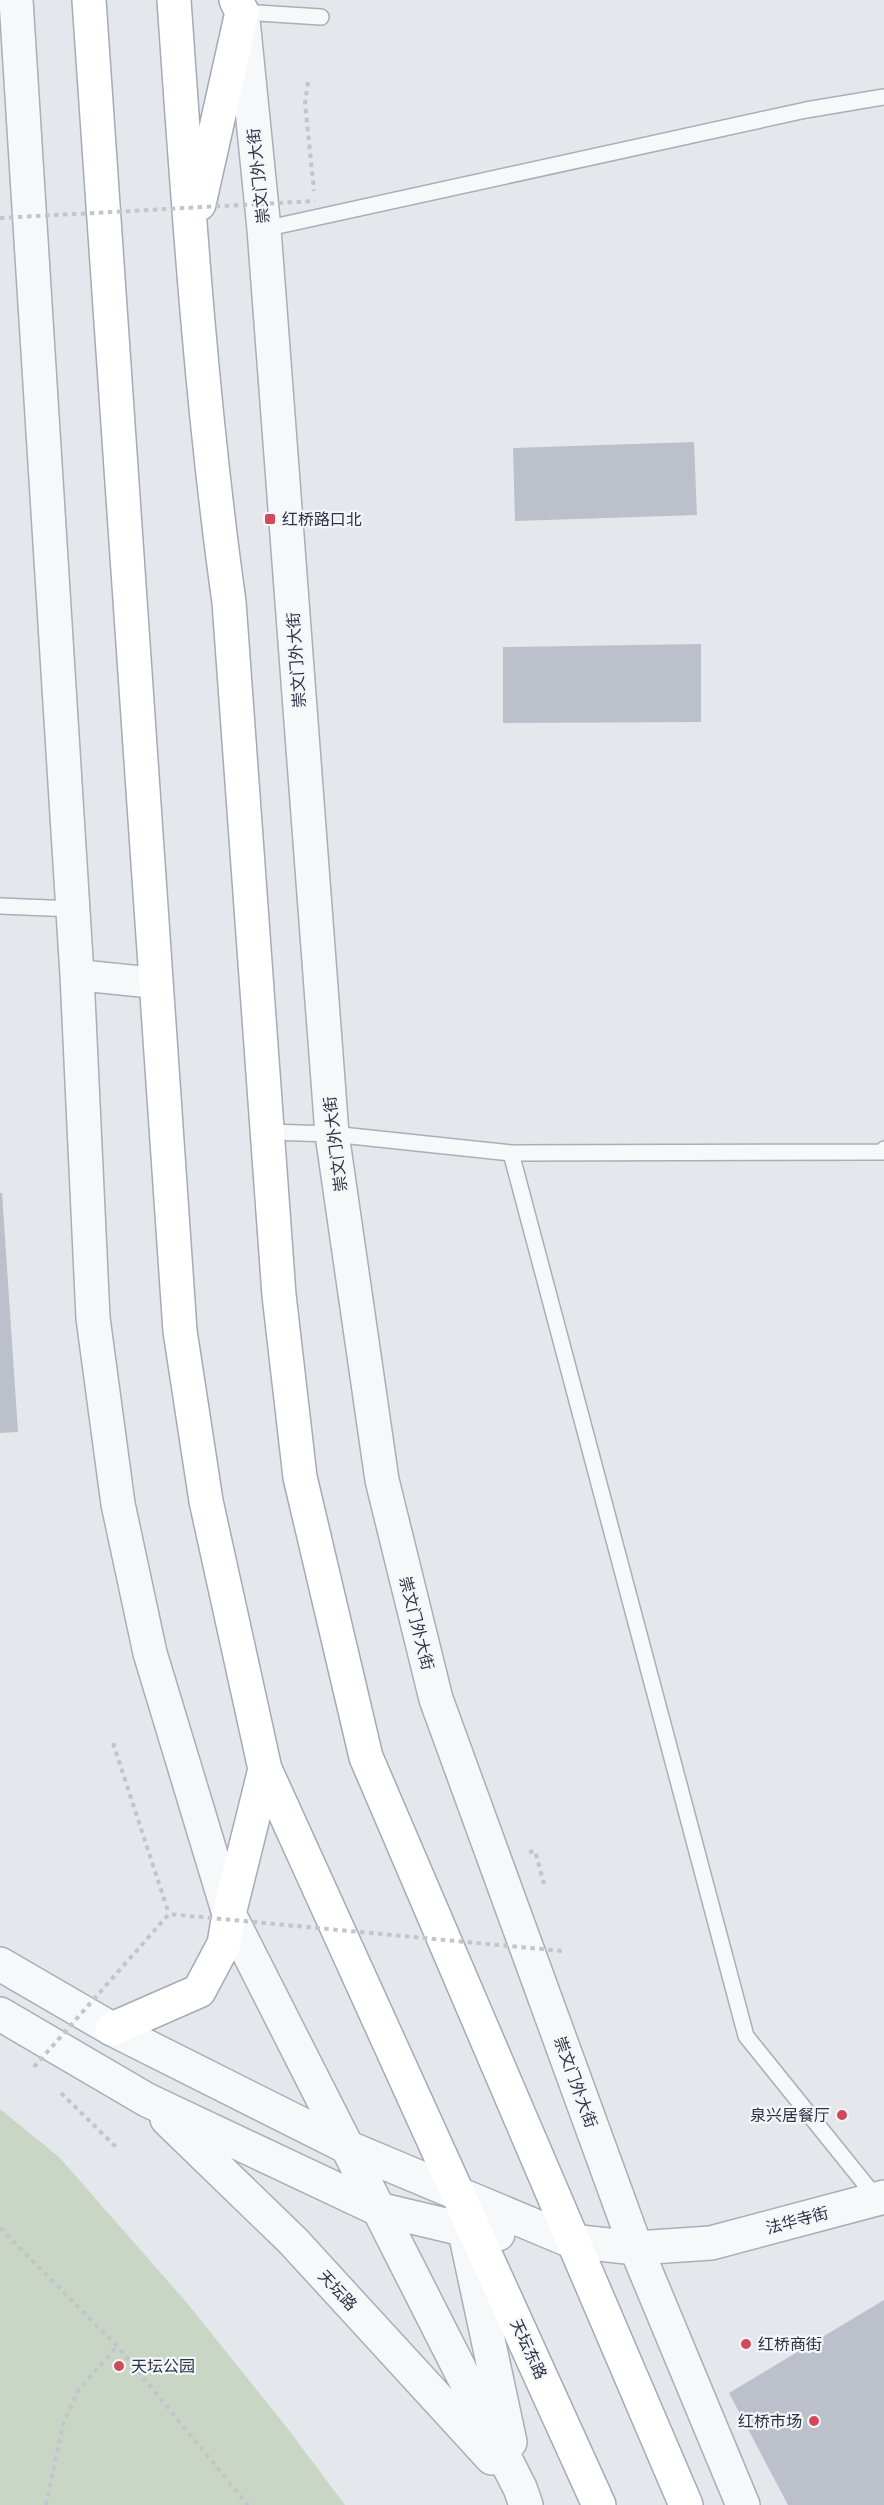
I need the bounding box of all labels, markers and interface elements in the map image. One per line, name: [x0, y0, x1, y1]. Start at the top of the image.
street label: 崇文门外大街: [243, 127, 274, 225]
place label: 红桥路口北: [282, 509, 362, 530]
marker: 红桥路口北: [263, 512, 277, 526]
street label: 崇文门外大街: [283, 611, 310, 709]
street label: 崇文门外大街: [319, 1095, 352, 1193]
street label: 崇文门外大街: [395, 1574, 438, 1672]
street label: 崇文门外大街: [549, 2033, 602, 2131]
place label: 泉兴居餐厅: [750, 2105, 830, 2126]
marker: 泉兴居餐厅: [835, 2108, 849, 2122]
street label: 法华寺街: [763, 2202, 831, 2239]
street label: 天坛路: [314, 2266, 362, 2315]
street label: 天坛东路: [506, 2316, 552, 2383]
place label: 红桥商街: [758, 2334, 822, 2355]
marker: 红桥商街: [739, 2337, 753, 2351]
place label: 天坛公园: [131, 2356, 195, 2377]
marker: 天坛公园: [112, 2359, 126, 2373]
place label: 红桥市场: [738, 2411, 802, 2432]
marker: 红桥市场: [807, 2414, 821, 2428]

